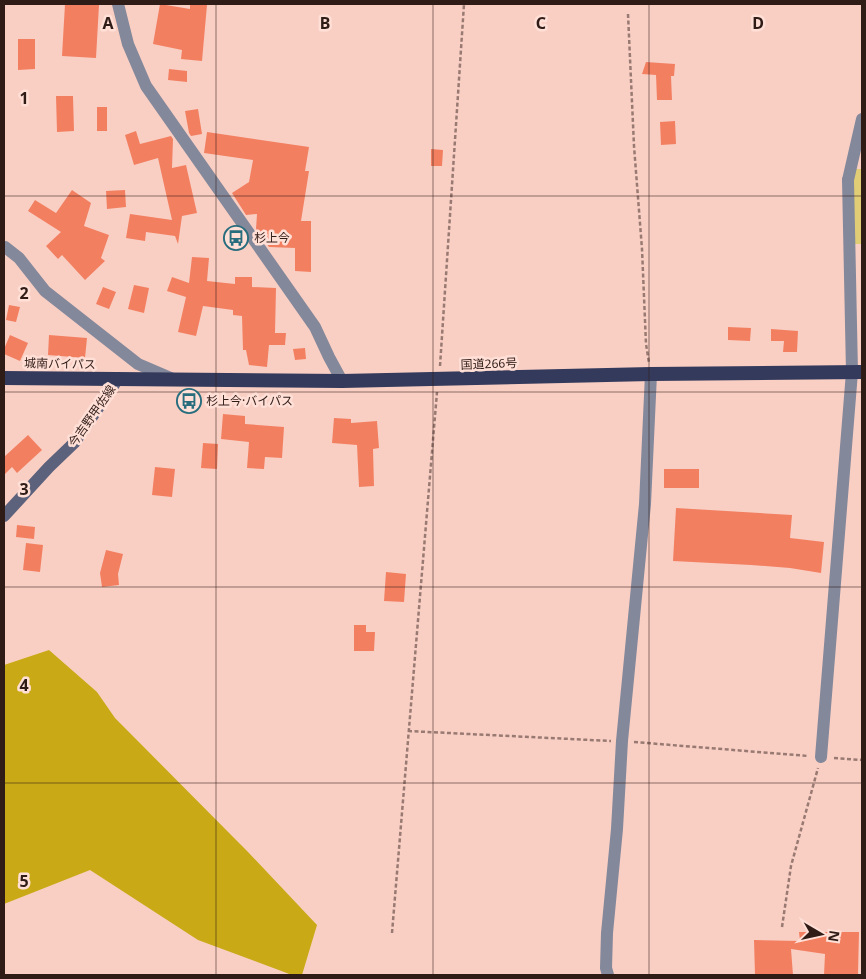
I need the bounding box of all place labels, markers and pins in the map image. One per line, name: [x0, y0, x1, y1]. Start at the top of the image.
bus stop icon: 杉上今: [223, 225, 249, 251]
place label: 杉上今: [254, 229, 290, 246]
bus stop icon: 杉上今·バイパス: [176, 388, 202, 414]
place label: 杉上今·バイパス: [206, 392, 293, 409]

